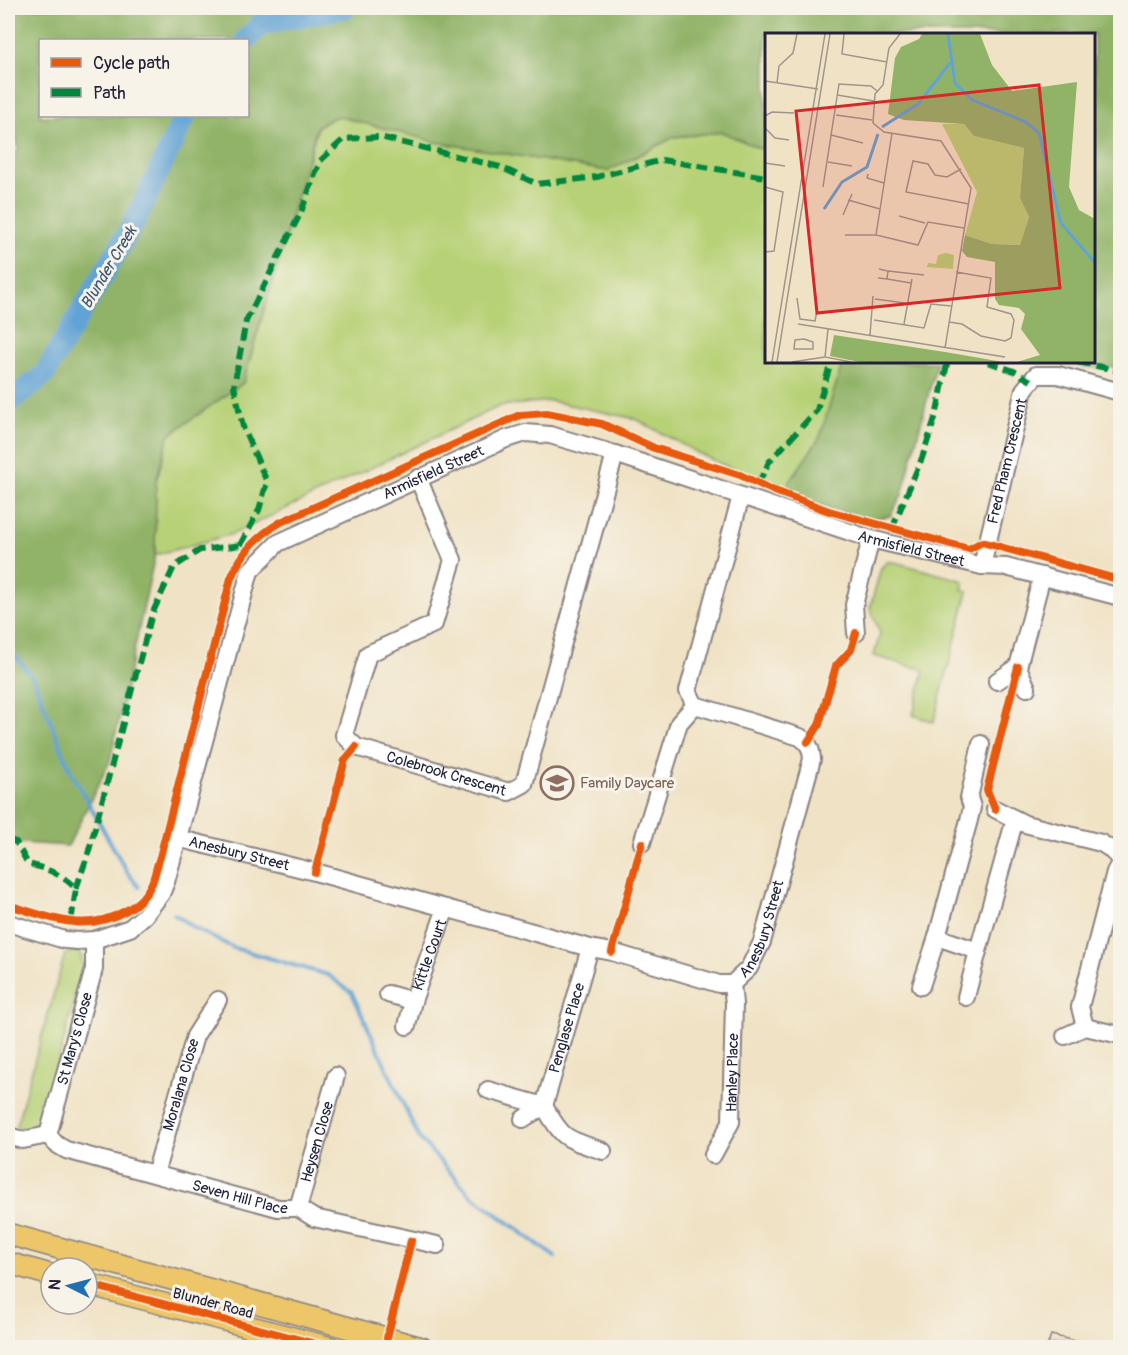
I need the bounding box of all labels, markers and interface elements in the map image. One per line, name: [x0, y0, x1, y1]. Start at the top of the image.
inset map: [765, 33, 1095, 363]
legend: [39, 39, 249, 117]
text: Cycle path: [93, 52, 170, 75]
text: Path: [93, 82, 126, 105]
water label: Blunder Creek: [76, 221, 142, 312]
street label: Fred Pham Crescent: [983, 395, 1032, 526]
street label: Armisfield Street: [380, 441, 488, 504]
street label: Armisfield Street: [856, 526, 967, 572]
street label: Colebrook Crescent: [384, 747, 509, 801]
school or university icon: Family Daycare: [539, 765, 575, 801]
place label: Family Daycare: [580, 774, 675, 793]
street label: Anesbury Street: [187, 832, 292, 876]
street label: Anesbury Street: [735, 877, 789, 982]
street label: Kittle Court: [408, 916, 452, 993]
street label: Penglase Place: [545, 980, 590, 1076]
street label: St Mary's Close: [53, 990, 97, 1087]
street label: Hanley Place: [722, 1032, 743, 1112]
street label: Moralana Close: [159, 1036, 204, 1133]
street label: Heysen Close: [297, 1099, 338, 1185]
street label: Seven Hill Place: [190, 1176, 288, 1218]
north arrow: [39, 1256, 99, 1316]
text: N: [45, 1278, 66, 1291]
street label: Blunder Road: [170, 1284, 255, 1323]

